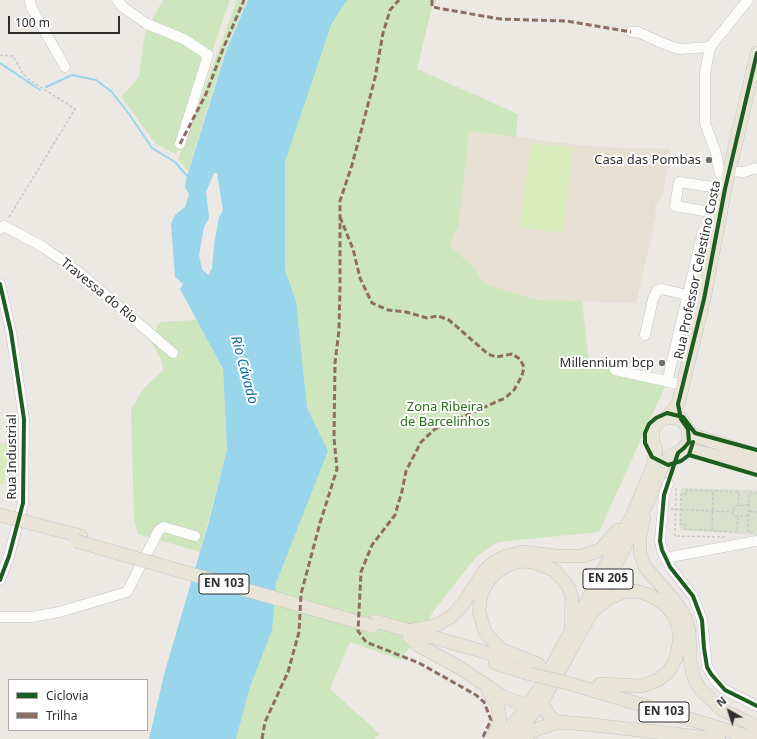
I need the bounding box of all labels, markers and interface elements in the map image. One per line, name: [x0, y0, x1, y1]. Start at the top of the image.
scale bar: [10, 8, 122, 34]
text: 100 m: [15, 14, 50, 31]
place label: Casa das Pombas: [594, 152, 701, 168]
marker: Casa das Pombas: [704, 155, 714, 165]
street label: Rua Professor Celestino Costa: [671, 179, 725, 361]
street label: Travessa do Rio: [57, 255, 141, 327]
water label: Rio Cávado: [227, 334, 261, 406]
place label: Millennium bcp: [560, 355, 654, 371]
marker: Millennium bcp: [657, 358, 667, 368]
park label: Zona Ribeira de Barcelinhos: [400, 399, 490, 430]
street label: Rua Industrial: [4, 414, 20, 500]
road number: EN 205: [583, 569, 633, 589]
road number: EN 103: [199, 574, 249, 594]
legend: [8, 679, 148, 731]
text: Ciclovia: [46, 687, 88, 704]
north arrow: [709, 691, 749, 731]
text: N: [713, 693, 729, 710]
road number: EN 103: [639, 702, 689, 722]
text: Trilha: [46, 707, 77, 724]

